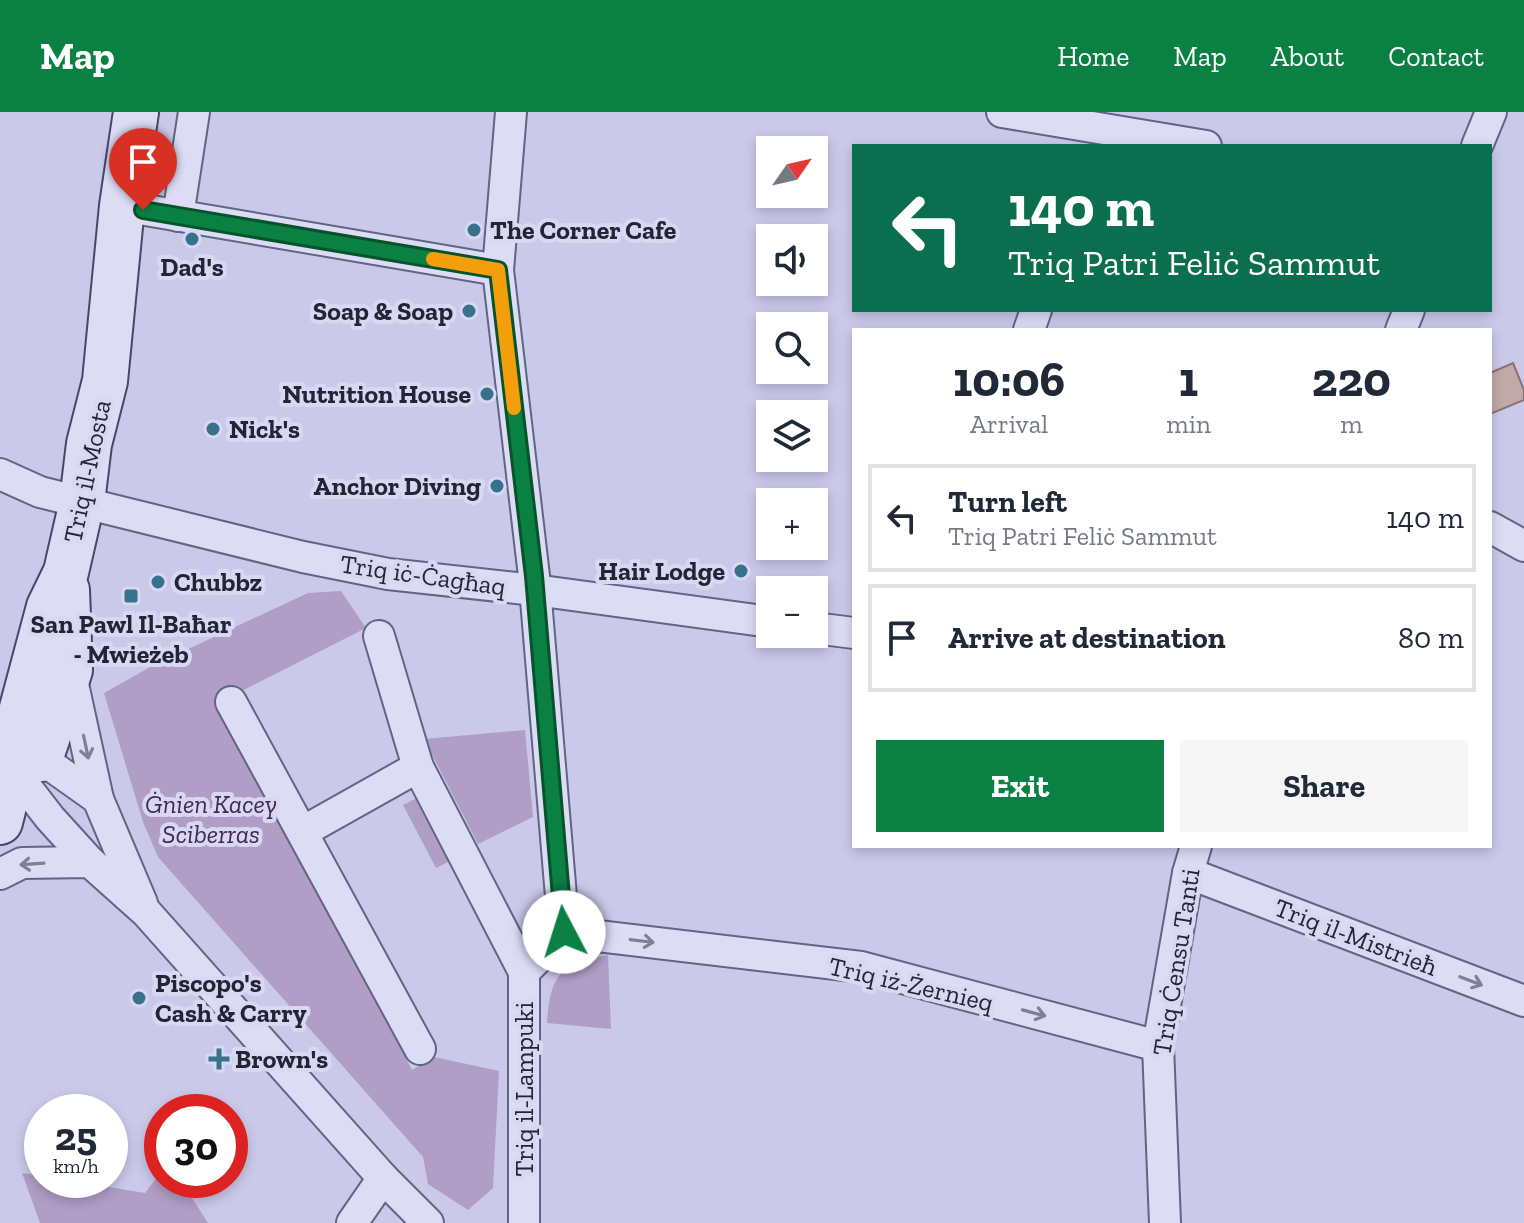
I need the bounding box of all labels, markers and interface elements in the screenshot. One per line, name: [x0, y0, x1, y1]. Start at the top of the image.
text: Map: [40, 33, 115, 79]
text: Home: [1057, 40, 1129, 73]
text: Map: [1173, 40, 1227, 73]
text: About: [1271, 40, 1344, 73]
text: Contact: [1388, 40, 1484, 73]
pin: [109, 128, 177, 210]
north arrow: [756, 136, 828, 208]
map controls: [756, 136, 828, 648]
icon: arrive: [121, 140, 165, 184]
text: 140 m: [1008, 173, 1154, 240]
icon: left: [876, 176, 980, 280]
place label: The Corner Cafe: [490, 214, 677, 246]
marker: The Corner Cafe: [465, 221, 483, 239]
button: sound: [756, 224, 828, 296]
marker: Dad's: [183, 230, 201, 248]
text: Triq Patri Feliċ Sammut: [1008, 241, 1380, 284]
place label: Dad's: [160, 251, 224, 283]
place label: Soap & Soap: [313, 295, 453, 327]
marker: Soap & Soap: [460, 302, 478, 320]
button: search: [756, 312, 828, 384]
text: 10:06: [953, 351, 1065, 408]
text: 1: [1179, 351, 1198, 408]
text: 220: [1312, 351, 1391, 408]
place label: Nutrition House: [282, 378, 471, 410]
marker: Nutrition House: [478, 385, 496, 403]
street label: Triq il-Mosta: [56, 396, 118, 545]
button: layers: [756, 400, 828, 472]
text: Arrival: [970, 408, 1048, 440]
text: min: [1166, 408, 1211, 440]
text: m: [1340, 408, 1363, 440]
place label: Nick's: [229, 413, 300, 445]
marker: Nick's: [204, 420, 222, 438]
place label: Anchor Diving: [314, 470, 481, 502]
marker: Anchor Diving: [488, 477, 506, 495]
text: Turn left: [948, 484, 1067, 520]
button: +: [756, 488, 828, 560]
icon: left: [880, 496, 924, 540]
text: 140 m: [1386, 500, 1464, 536]
text: Triq Patri Feliċ Sammut: [948, 520, 1217, 552]
street label: Triq iċ-Ċagħaq: [338, 548, 508, 602]
place label: Hair Lodge: [598, 555, 725, 587]
marker: Hair Lodge: [732, 562, 750, 580]
place label: Chubbz: [174, 566, 262, 598]
marker: Chubbz: [149, 573, 167, 591]
button: −: [756, 576, 828, 648]
marker: San Pawl Il-Baħar - Mwieżeb: [122, 587, 140, 605]
place label: San Pawl Il-Baħar - Mwieżeb: [31, 608, 231, 670]
icon: arrive: [880, 616, 924, 660]
text: Arrive at destination: [948, 620, 1225, 656]
text: 80 m: [1398, 620, 1464, 656]
one-way arrow: [79, 733, 94, 759]
button: Exit: [876, 740, 1164, 832]
button: Share: [1180, 740, 1468, 832]
park label: Ġnien Kacey Sciberras: [145, 788, 277, 850]
one-way arrow: [19, 857, 46, 872]
street label: Triq Ċensu Tanti: [1145, 866, 1207, 1058]
position arrow: [522, 890, 606, 974]
street label: Triq il-Mistrieħ: [1270, 891, 1442, 983]
one-way arrow: [628, 934, 655, 949]
street label: Triq iż-Żernieq: [826, 950, 996, 1018]
place label: Piscopo's Cash & Carry: [155, 967, 307, 1029]
one-way arrow: [1458, 975, 1482, 989]
marker: Piscopo's Cash & Carry: [130, 989, 148, 1007]
street label: Triq il-Lampuki: [508, 1002, 540, 1176]
one-way arrow: [1021, 1007, 1047, 1022]
place label: Brown's: [235, 1043, 328, 1075]
marker: Brown's: [210, 1050, 228, 1068]
speed limit sign: 30: [144, 1094, 248, 1198]
text: 25: [55, 1112, 97, 1160]
text: km/h: [53, 1154, 99, 1178]

